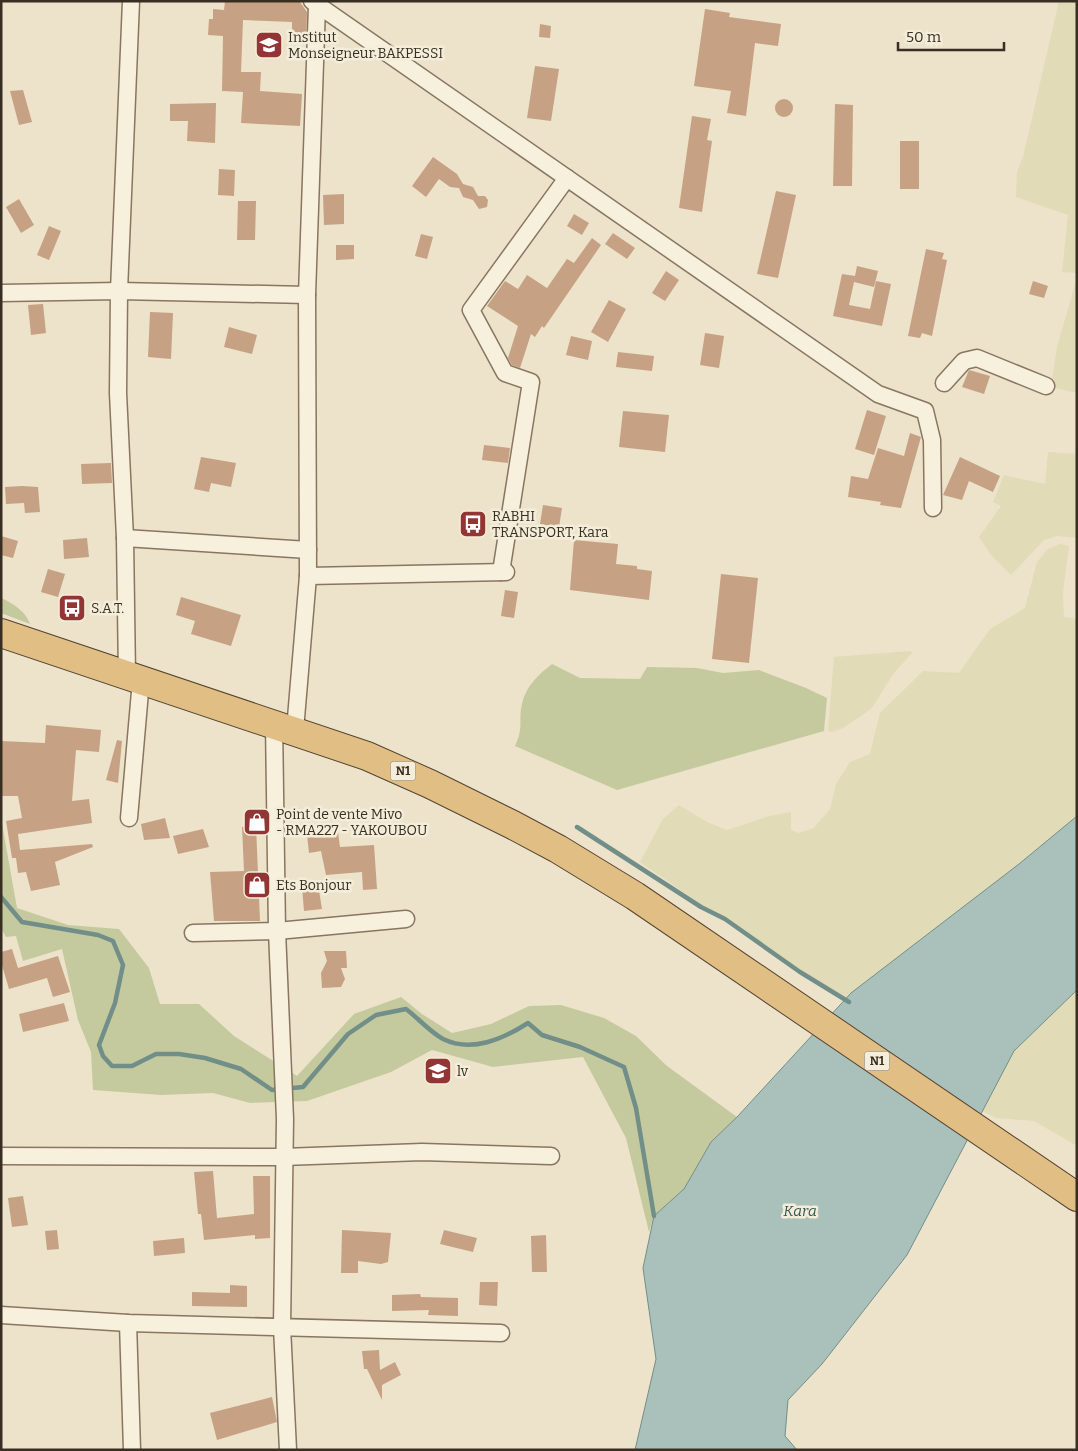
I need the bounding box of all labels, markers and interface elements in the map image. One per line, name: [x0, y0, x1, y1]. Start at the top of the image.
scale bar: [898, 20, 1004, 52]
text: 50 m: [906, 28, 942, 46]
place label: Institut Monseigneur BAKPESSI: [288, 29, 443, 62]
school or university icon: Institut Monseigneur BAKPESSI: [254, 30, 284, 60]
place label: RABHI TRANSPORT, Kara: [492, 508, 609, 541]
bus stop icon: RABHI TRANSPORT, Kara: [458, 509, 488, 539]
bus stop icon: S.A.T.: [57, 593, 87, 623]
place label: S.A.T.: [91, 600, 124, 617]
road number: N1: [390, 761, 416, 780]
place label: Point de vente Mivo - RMA227 - YAKOUBOU: [276, 806, 428, 839]
shop icon: Point de vente Mivo - RMA227 - YAKOUBOU: [242, 807, 272, 837]
shop icon: Ets Bonjour: [242, 870, 272, 900]
place label: Ets Bonjour: [276, 877, 351, 894]
road number: N1: [864, 1052, 890, 1070]
school or university icon: lv: [423, 1056, 453, 1086]
place label: lv: [457, 1063, 469, 1080]
water label: Kara: [783, 1202, 817, 1220]

